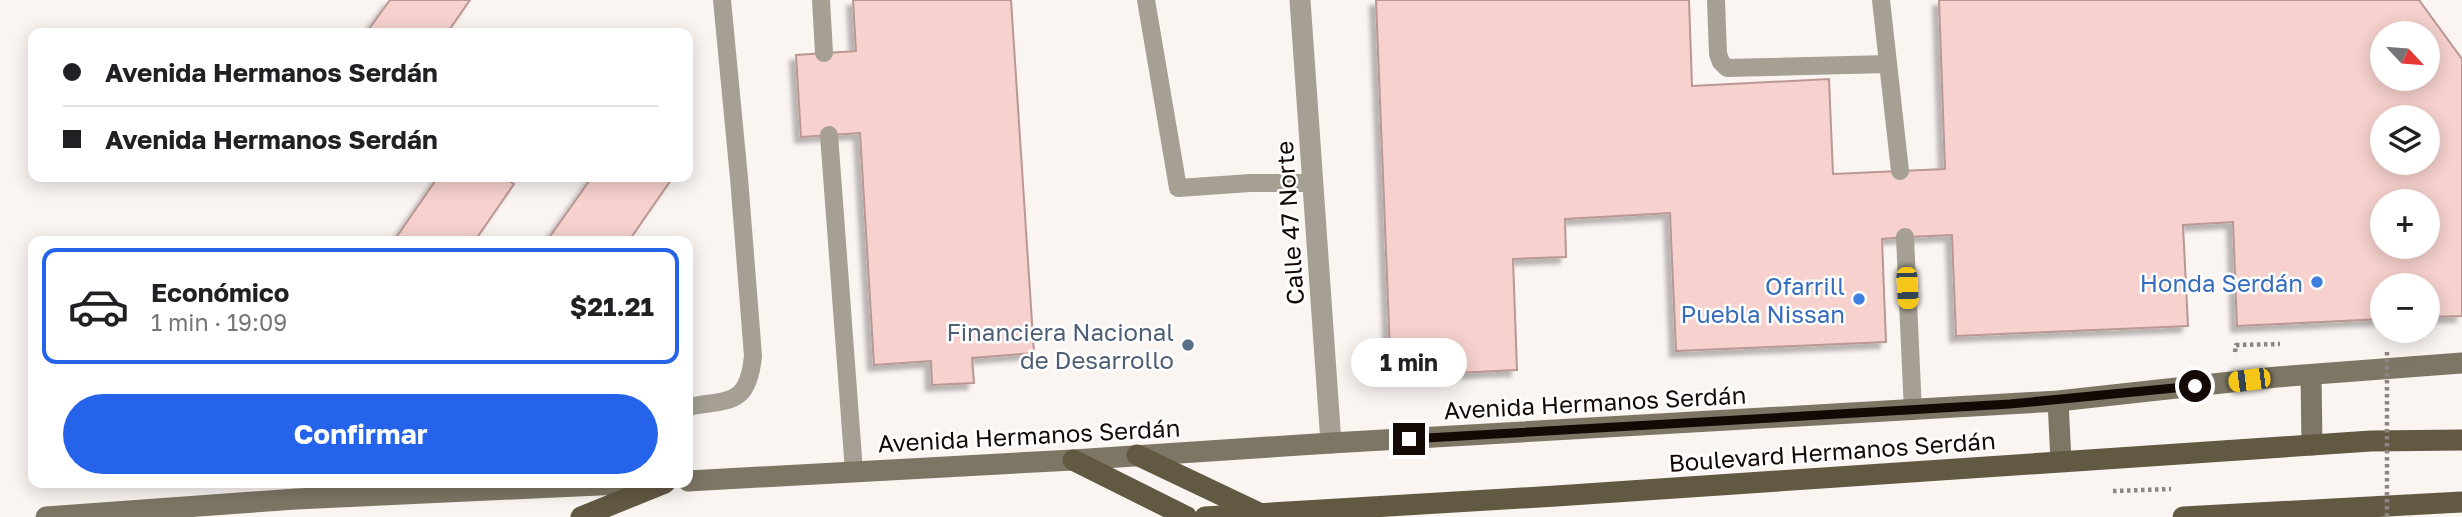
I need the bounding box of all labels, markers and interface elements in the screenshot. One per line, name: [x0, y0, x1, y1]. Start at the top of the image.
north arrow: [2370, 21, 2440, 91]
map controls: [2370, 21, 2440, 343]
text: Avenida Hermanos Serdán: [105, 57, 438, 88]
button: layers: [2370, 105, 2440, 175]
text: Avenida Hermanos Serdán: [105, 124, 438, 155]
street label: Calle 47 Norte: [1269, 140, 1309, 306]
button: +: [2370, 189, 2440, 259]
car: [1896, 266, 1919, 310]
place label: Honda Serdán: [2140, 268, 2303, 297]
place label: Ofarrill Puebla Nissan: [1680, 271, 1845, 328]
button: −: [2370, 273, 2440, 343]
marker: Honda Serdán: [2309, 274, 2325, 290]
icon: car: [67, 275, 130, 338]
text: Económico: [151, 277, 289, 308]
text: $21.21: [570, 291, 654, 322]
marker: Ofarrill Puebla Nissan: [1851, 291, 1867, 307]
text: 1 min · 19:09: [151, 308, 287, 336]
place label: Financiera Nacional de Desarrollo: [946, 317, 1174, 374]
marker: Financiera Nacional de Desarrollo: [1180, 337, 1196, 353]
callout: 1 min: [1351, 338, 1467, 386]
text: 1 min: [1380, 348, 1438, 376]
car: [2227, 367, 2272, 393]
route start: [2179, 370, 2211, 402]
street label: Avenida Hermanos Serdán: [1443, 380, 1747, 424]
button: Confirmar: [63, 394, 658, 474]
street label: Avenida Hermanos Serdán: [877, 413, 1181, 457]
route end: [1393, 423, 1425, 455]
street label: Boulevard Hermanos Serdán: [1668, 425, 1996, 477]

